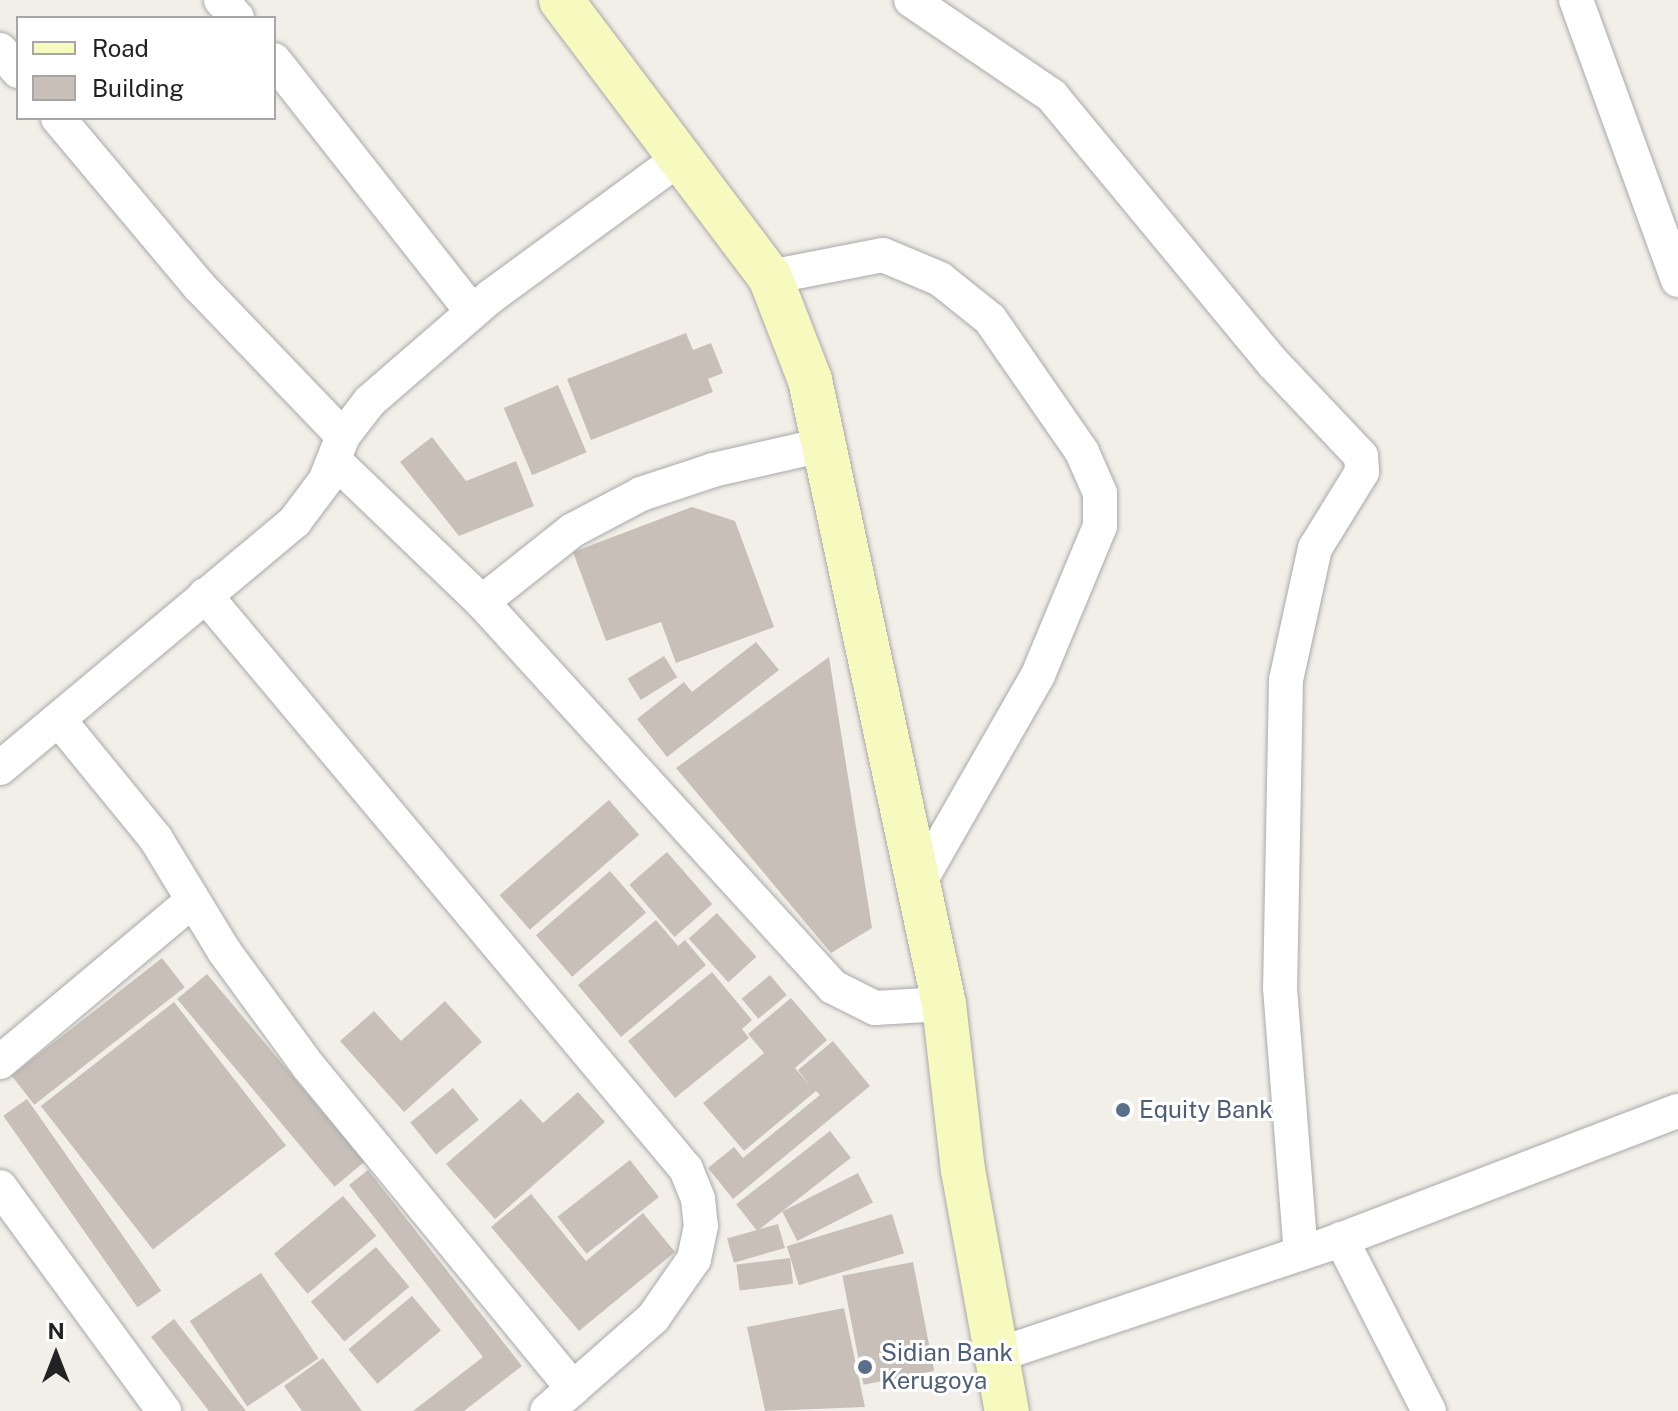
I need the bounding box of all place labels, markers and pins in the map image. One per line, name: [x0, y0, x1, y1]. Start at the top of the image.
place label: Equity Bank: [1139, 1096, 1273, 1124]
marker: Equity Bank: [1114, 1101, 1132, 1119]
place label: Sidian Bank Kerugoya: [881, 1339, 1013, 1395]
marker: Sidian Bank Kerugoya: [856, 1358, 874, 1376]

